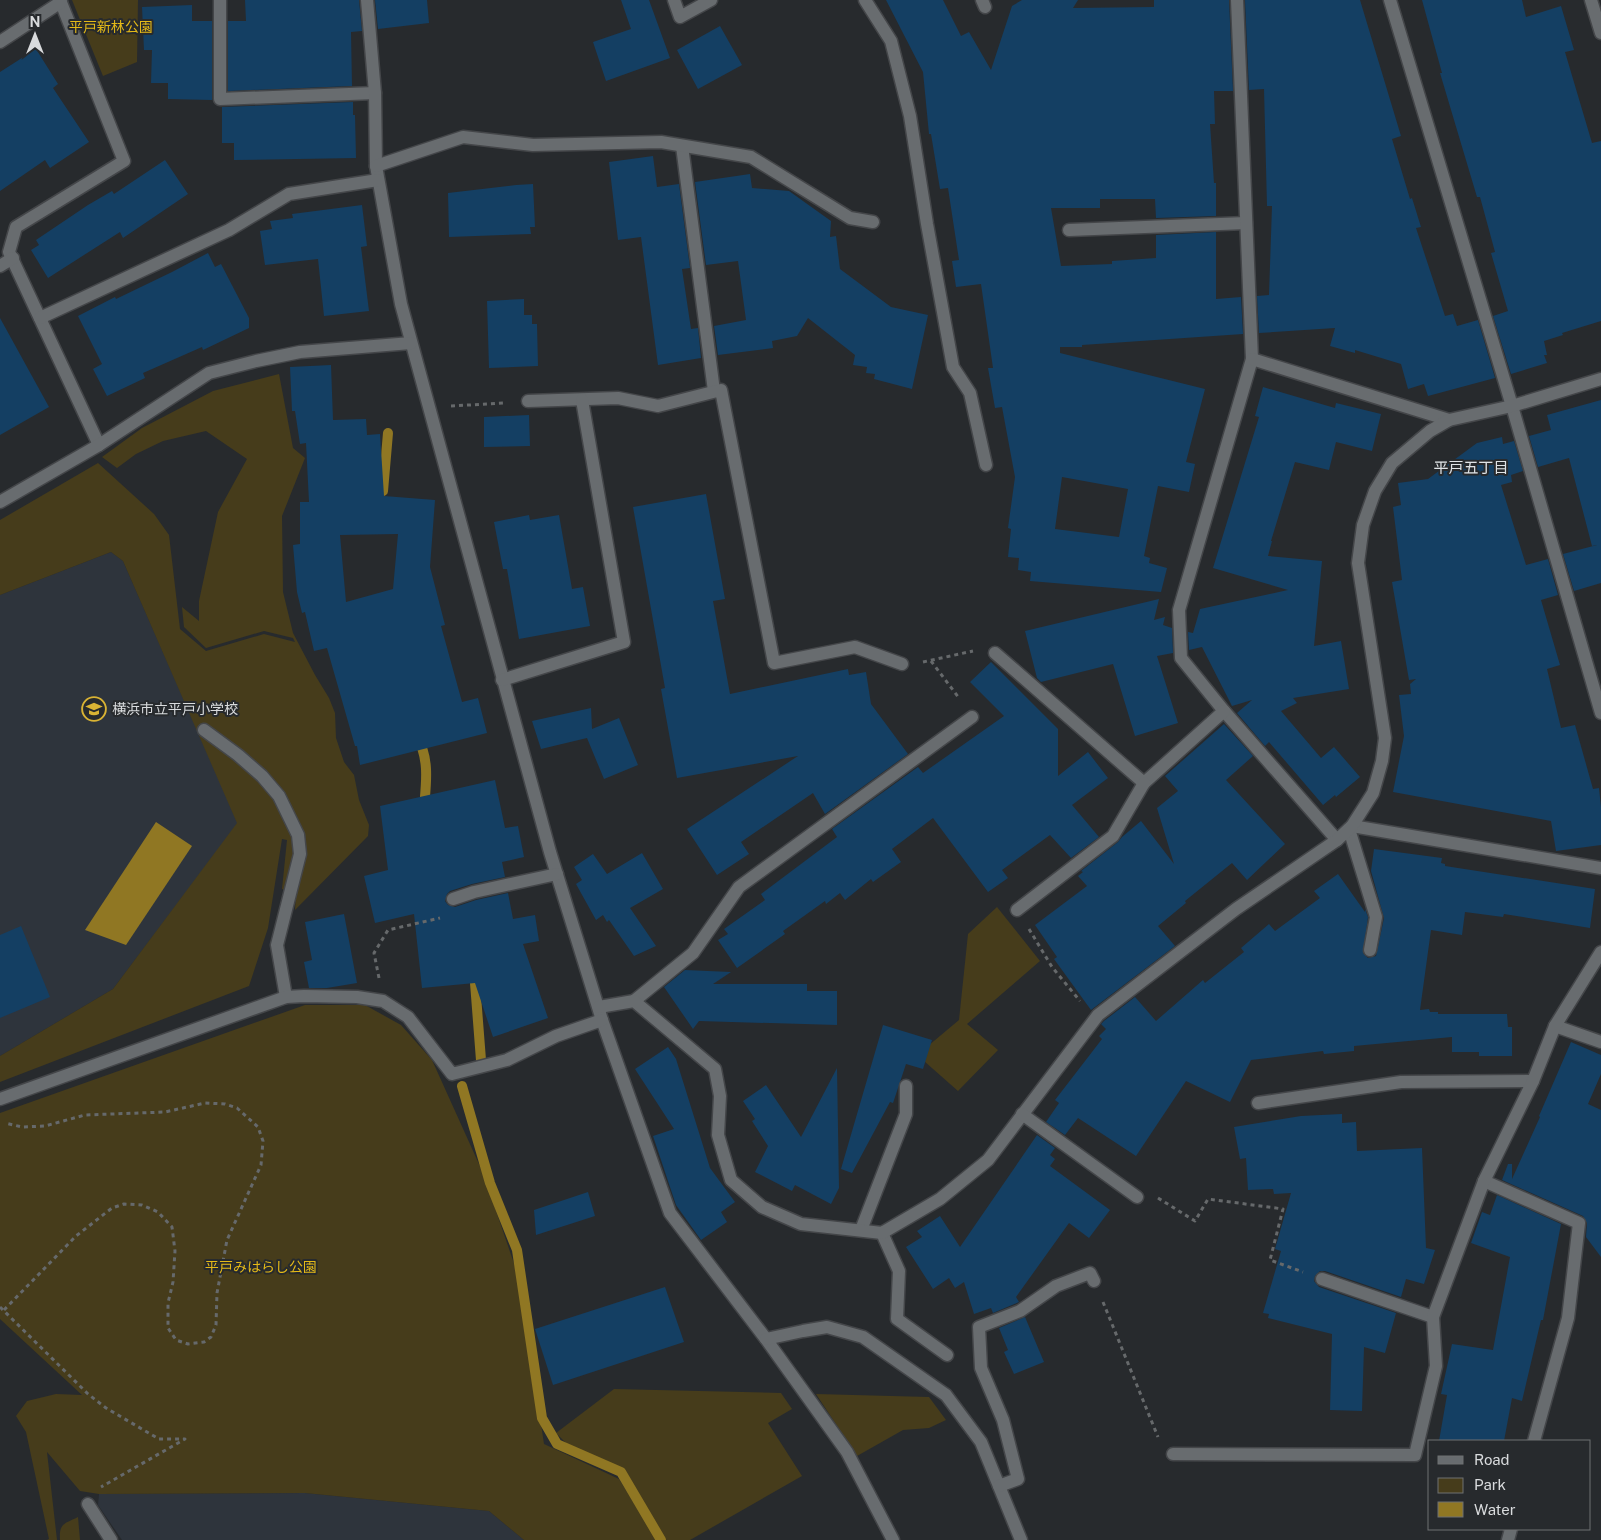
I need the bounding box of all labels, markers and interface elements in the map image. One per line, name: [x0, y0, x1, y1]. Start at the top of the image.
north arrow: [10, 10, 60, 60]
text: N: [30, 14, 40, 30]
park label: 平戸新林公園: [69, 19, 153, 35]
district label: 平戸五丁目: [1433, 459, 1509, 476]
school or university icon: 横浜市立平戸小学校: [81, 696, 107, 722]
place label: 横浜市立平戸小学校: [112, 701, 238, 717]
park label: 平戸みはらし公園: [205, 1259, 317, 1275]
legend: [1428, 1440, 1591, 1530]
text: Road: [1474, 1451, 1510, 1468]
text: Park: [1474, 1476, 1506, 1493]
text: Water: [1474, 1501, 1516, 1518]

